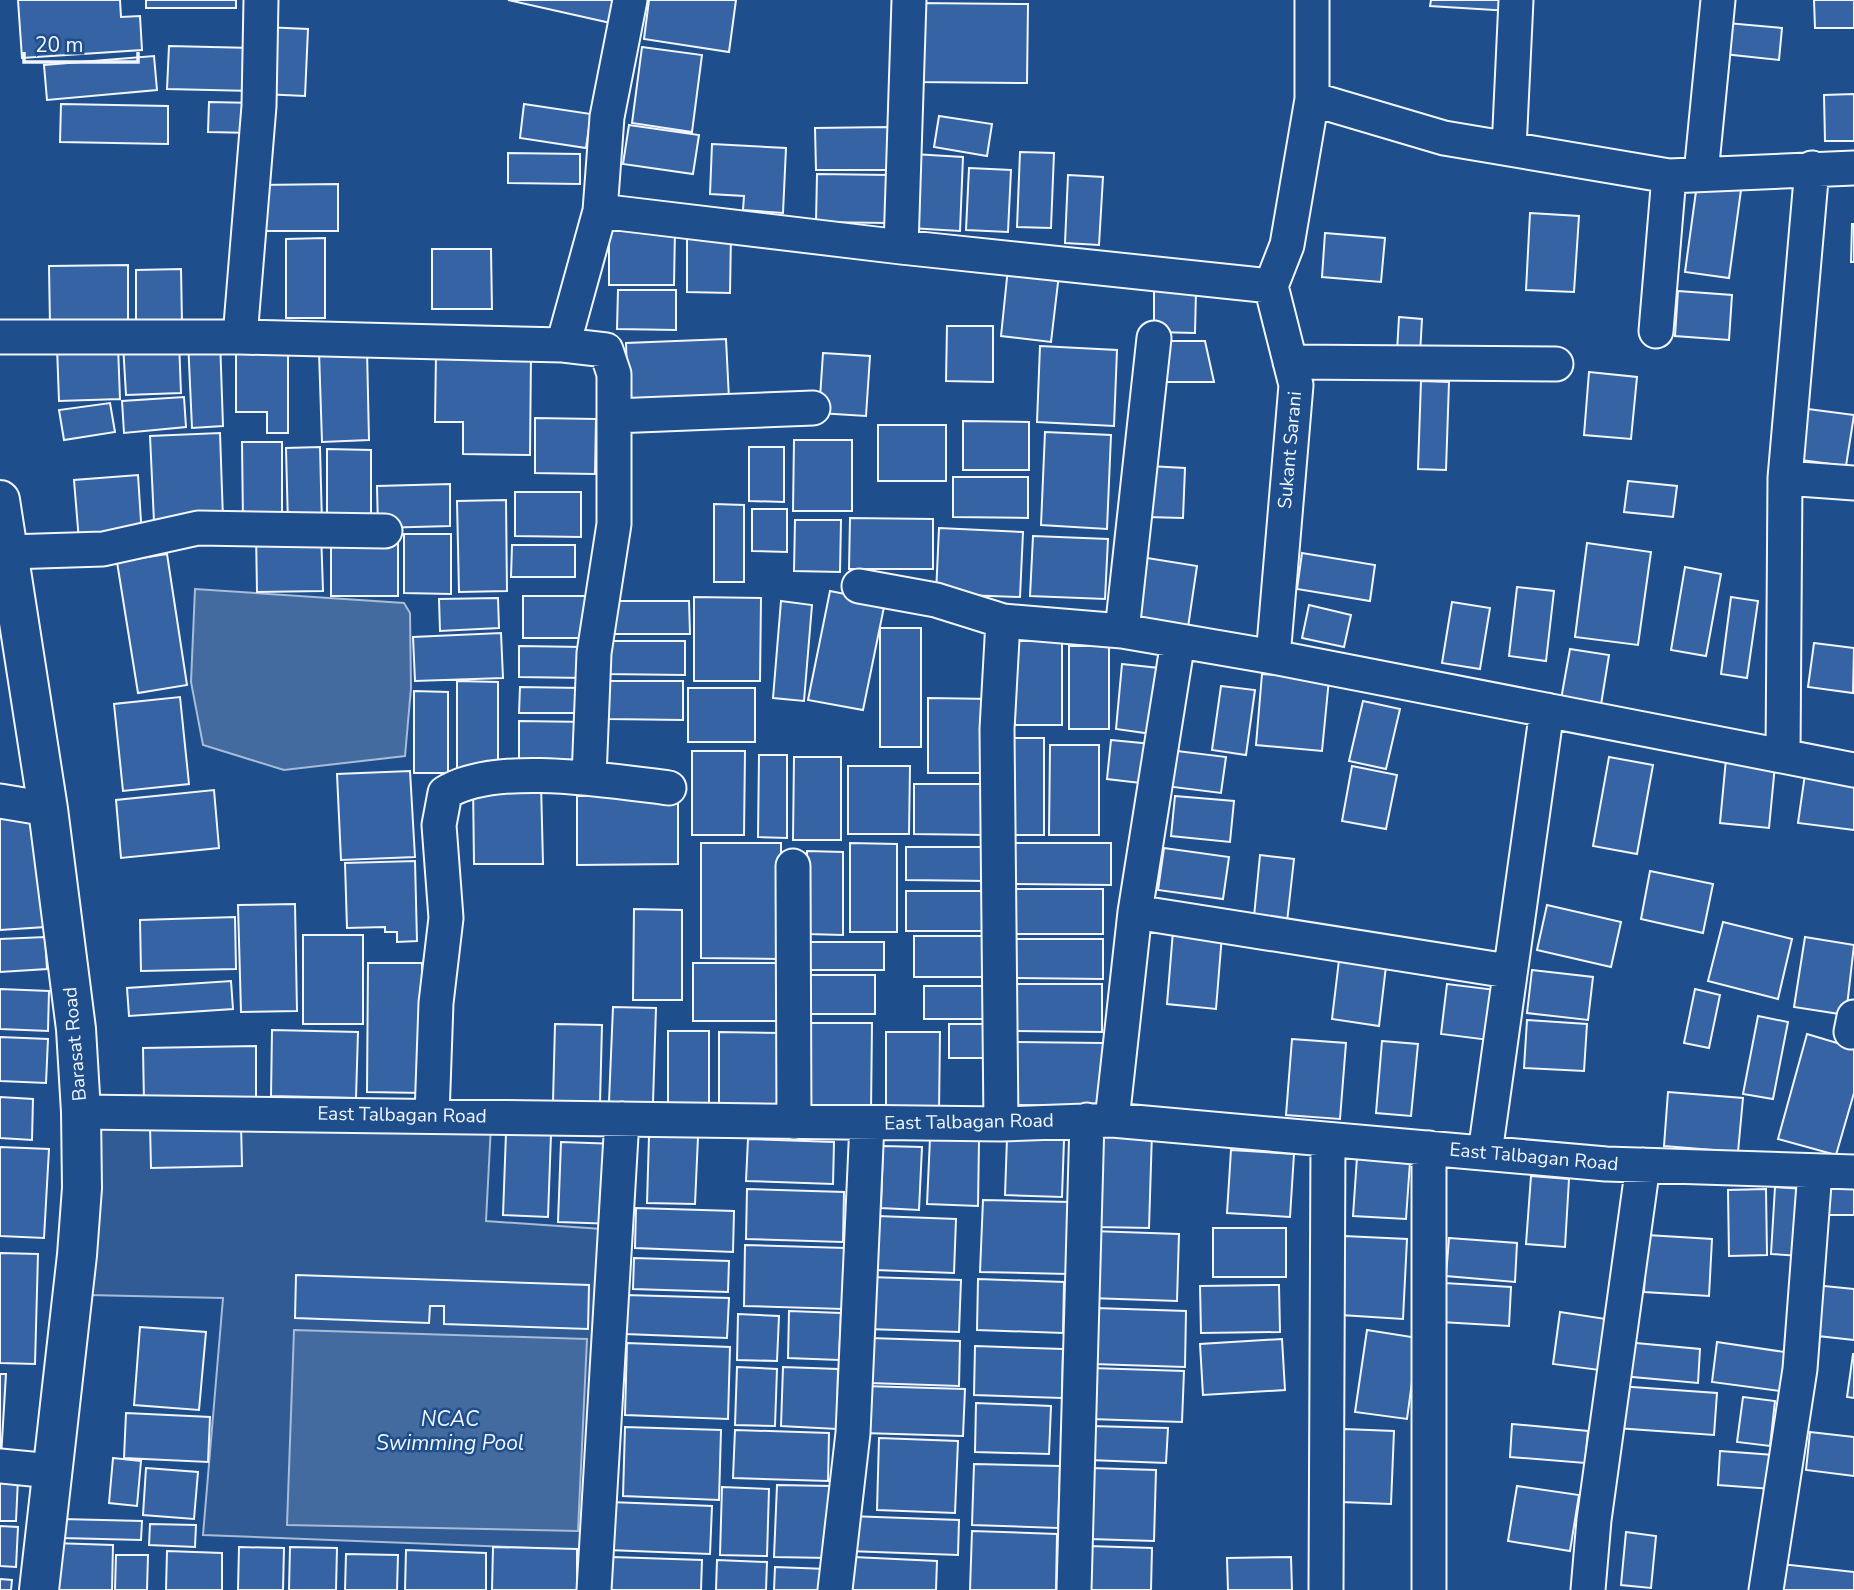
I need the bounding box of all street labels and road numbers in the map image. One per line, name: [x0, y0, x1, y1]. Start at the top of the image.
street label: Sukant Sarani: [1272, 390, 1308, 510]
street label: Barasat Road: [57, 986, 93, 1102]
street label: East Talbagan Road: [317, 1101, 487, 1129]
street label: East Talbagan Road: [884, 1108, 1054, 1136]
street label: East Talbagan Road: [1448, 1137, 1620, 1177]

